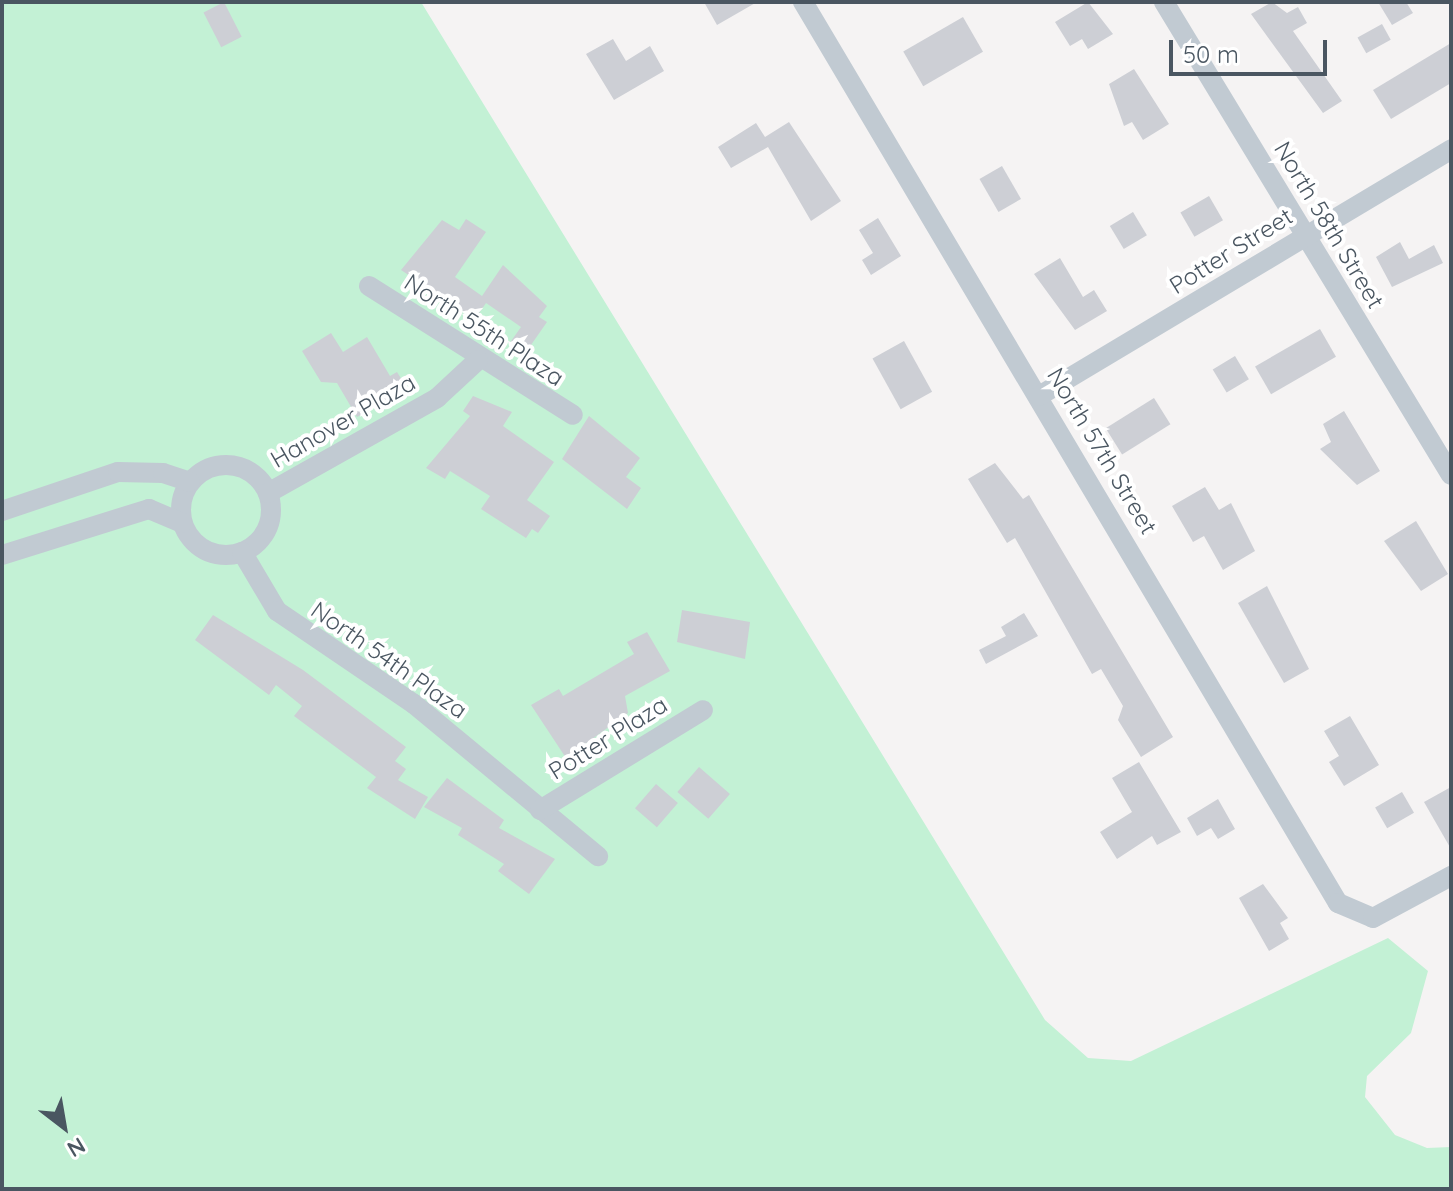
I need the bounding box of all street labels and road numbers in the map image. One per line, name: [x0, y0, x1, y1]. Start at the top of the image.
street label: North 58th Street: [1268, 136, 1390, 314]
street label: Potter Street: [1164, 202, 1298, 300]
street label: North 55th Plaza: [399, 268, 569, 392]
street label: North 57th Street: [1041, 363, 1163, 539]
street label: Hanover Plaza: [265, 368, 421, 474]
street label: North 54th Plaza: [305, 595, 473, 725]
street label: Potter Plaza: [543, 690, 673, 786]

